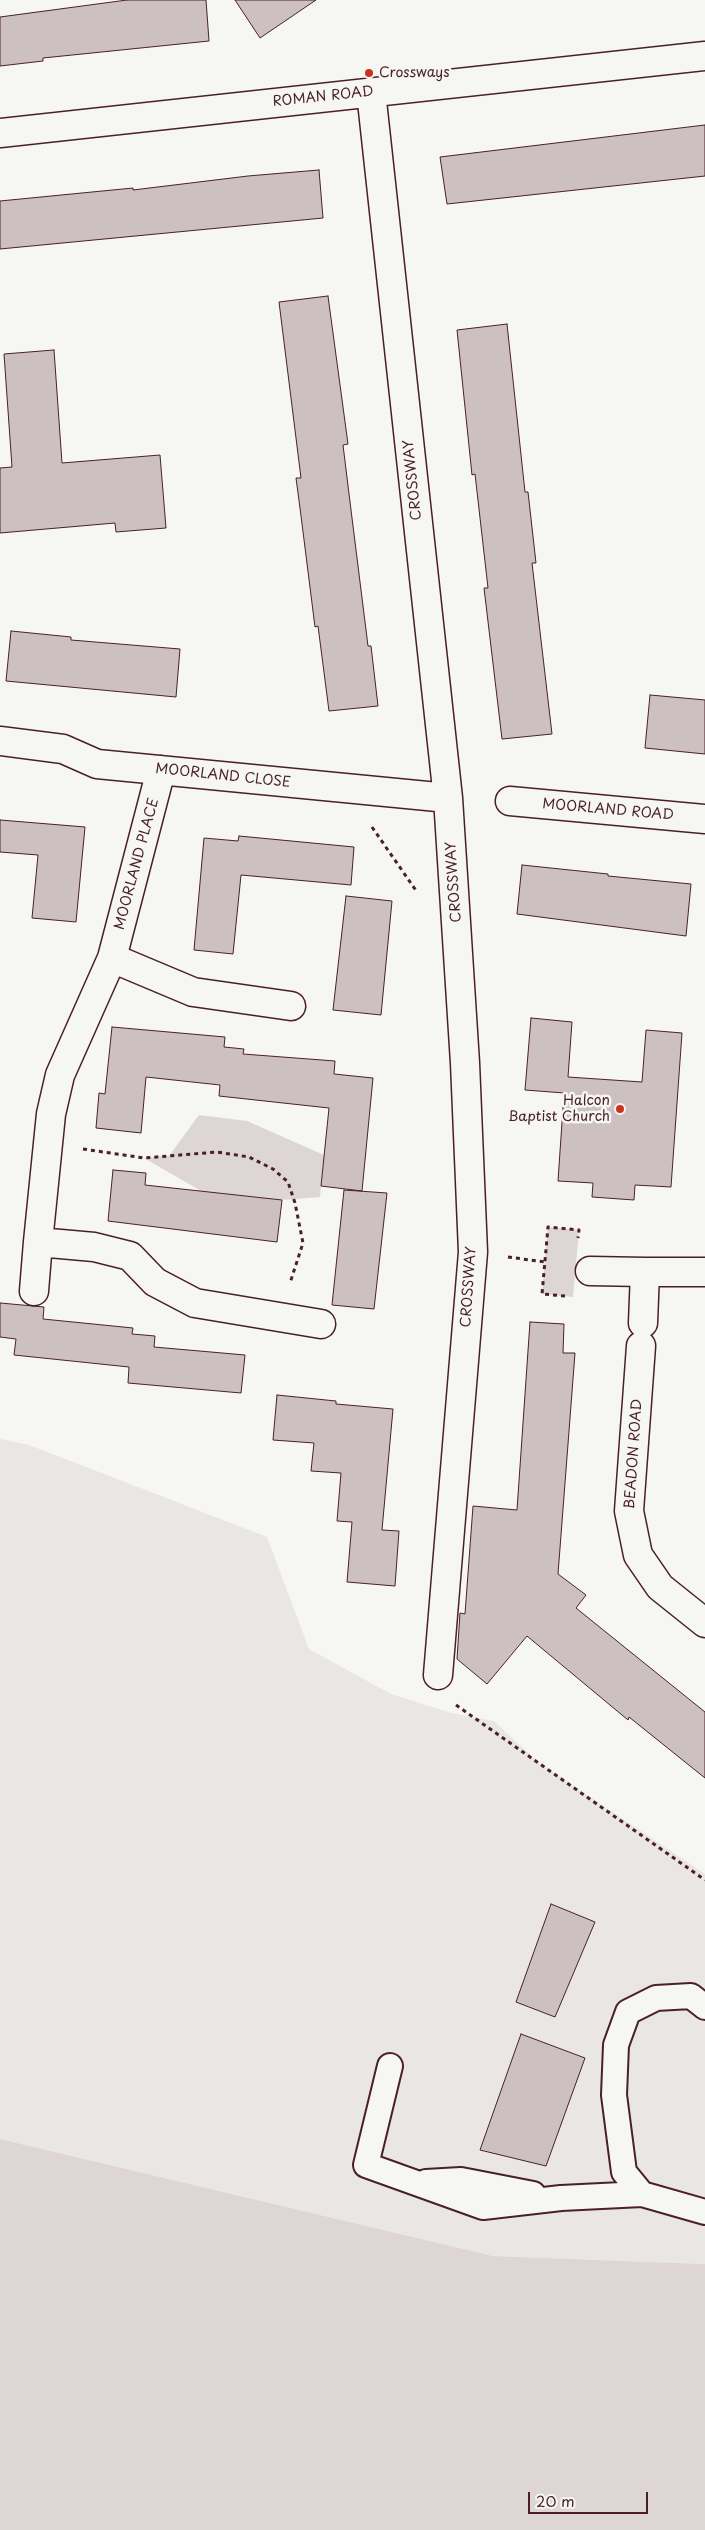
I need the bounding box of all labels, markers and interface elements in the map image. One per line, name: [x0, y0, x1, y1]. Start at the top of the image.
place label: Crossways: [379, 65, 450, 81]
marker: Crossways: [363, 67, 375, 79]
street label: ROMAN ROAD: [272, 83, 374, 111]
street label: CROSSWAY: [400, 439, 426, 521]
street label: MOORLAND CLOSE: [154, 761, 292, 791]
street label: MOORLAND PLACE: [111, 796, 163, 932]
street label: MOORLAND ROAD: [542, 796, 674, 824]
street label: CROSSWAY: [443, 841, 465, 923]
place label: Halcon Baptist Church: [508, 1093, 610, 1126]
marker: Halcon Baptist Church: [614, 1103, 626, 1115]
street label: CROSSWAY: [458, 1246, 480, 1328]
street label: BEADON ROAD: [622, 1398, 646, 1510]
scale bar: [530, 2482, 650, 2514]
text: 20 m: [536, 2489, 575, 2512]

